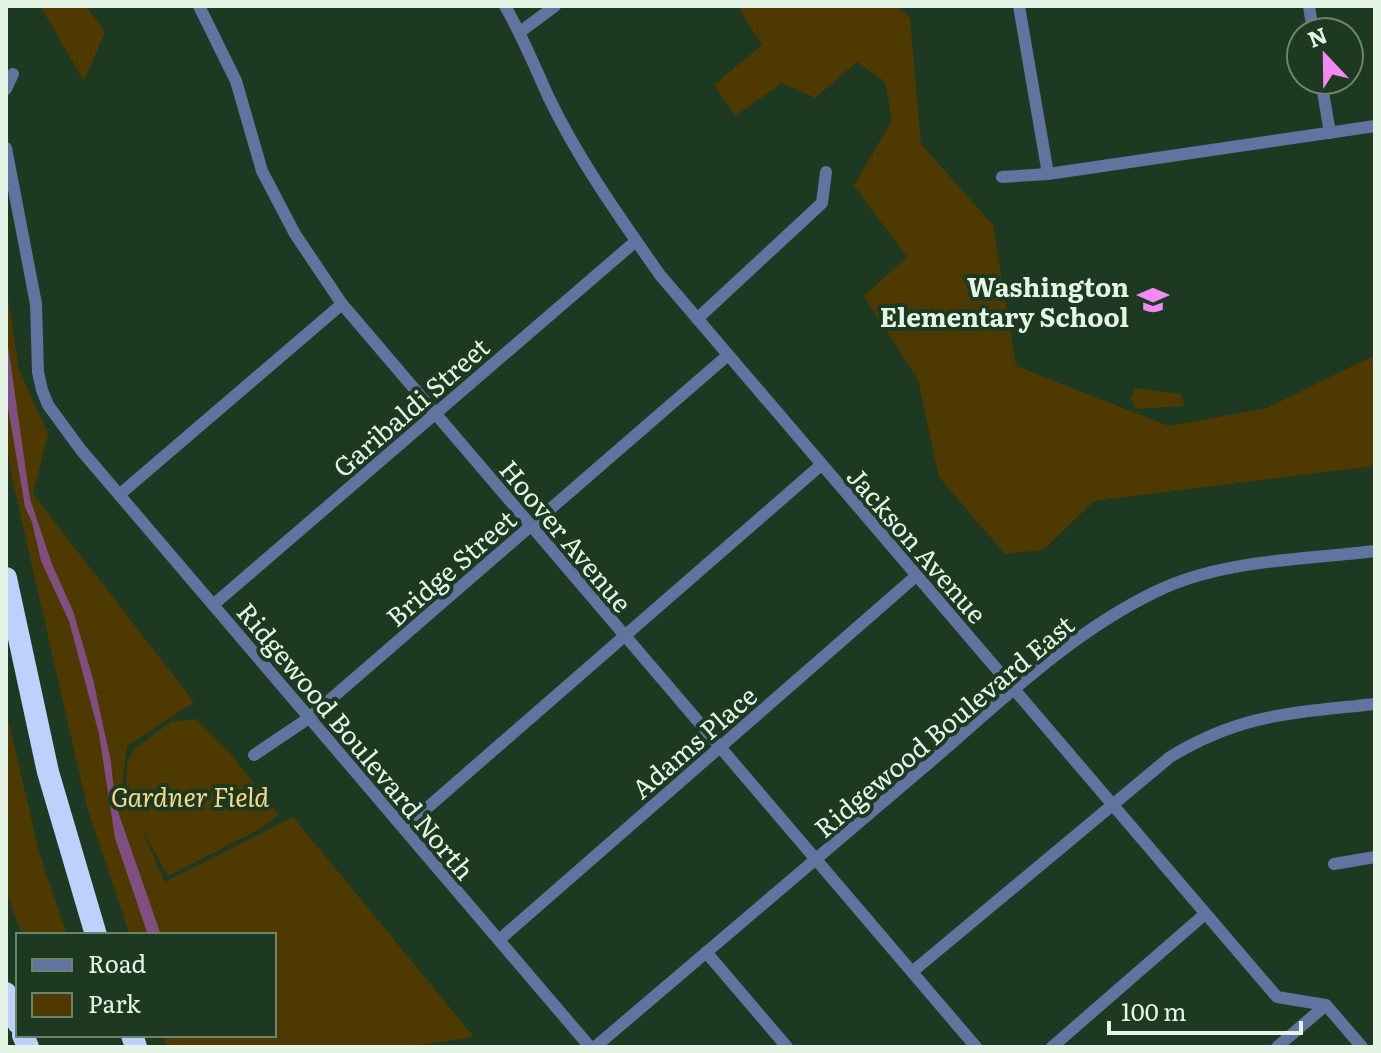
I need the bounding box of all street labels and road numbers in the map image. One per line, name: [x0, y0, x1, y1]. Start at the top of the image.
street label: Garibaldi Street: [323, 327, 497, 485]
street label: Hoover Avenue: [492, 450, 642, 620]
street label: Jackson Avenue: [839, 457, 997, 631]
street label: Bridge Street: [376, 499, 524, 635]
street label: Ridgewood Boulevard North: [229, 593, 485, 887]
street label: Ridgewood Boulevard East: [805, 604, 1082, 846]
street label: Adams Place: [622, 675, 764, 807]

